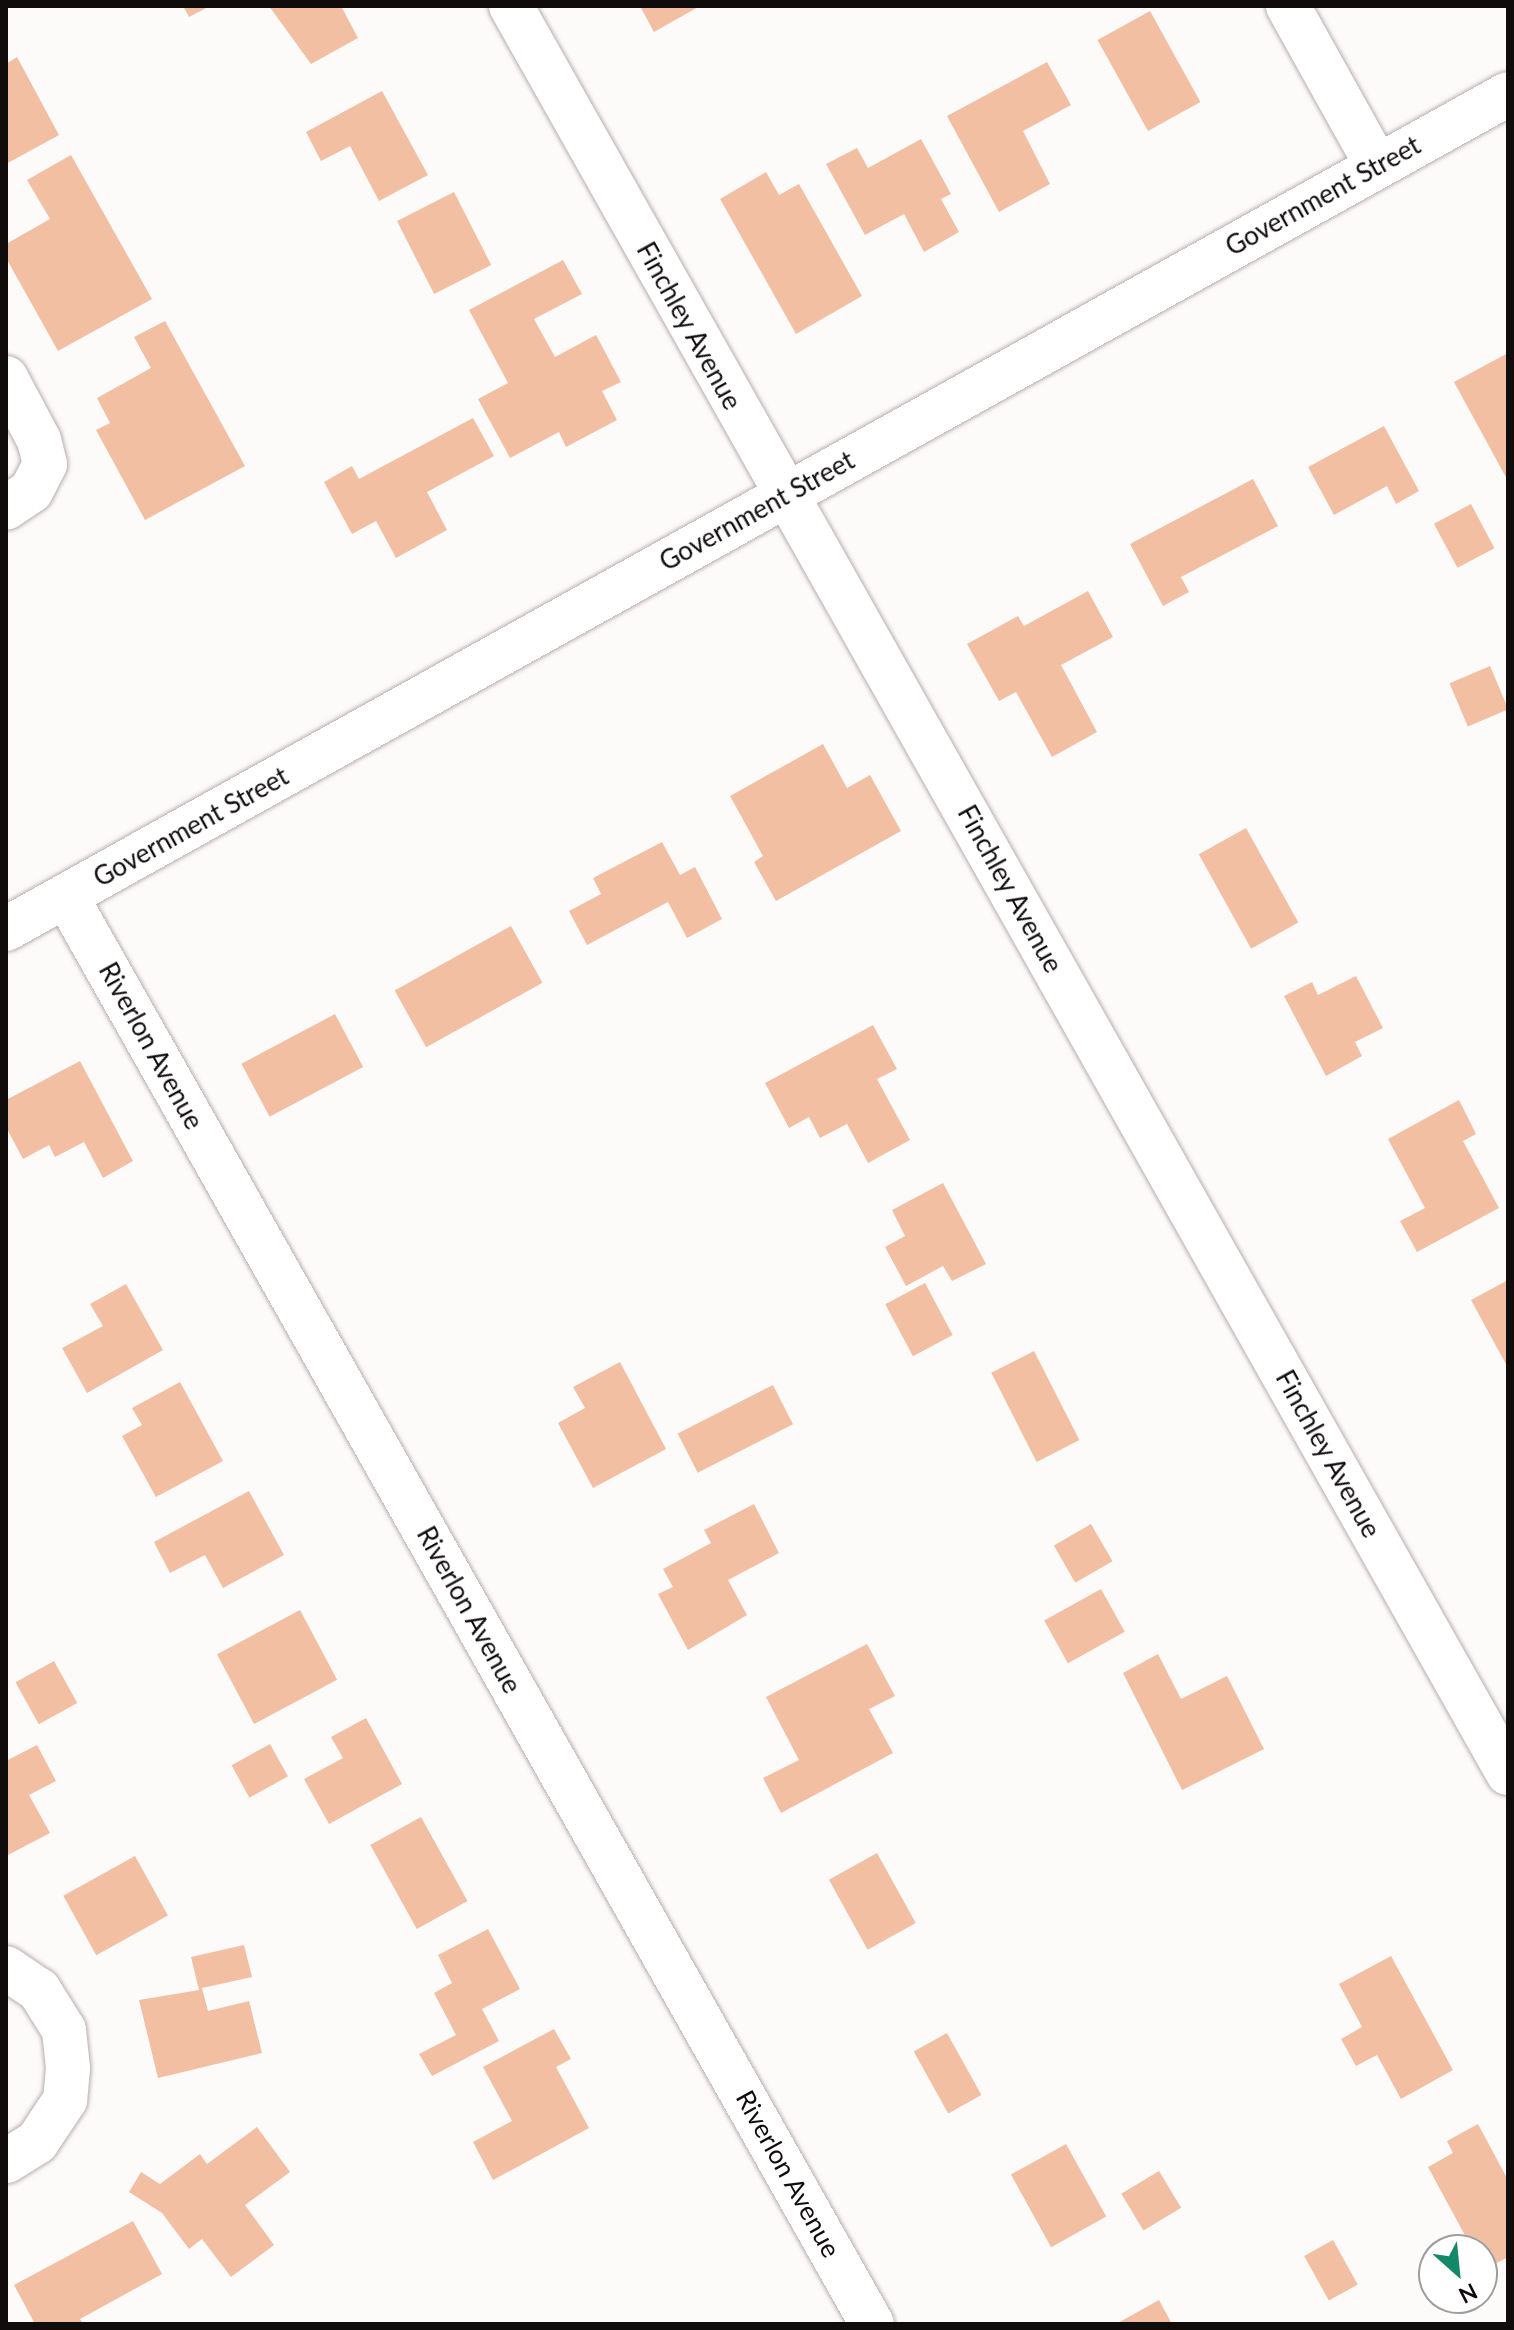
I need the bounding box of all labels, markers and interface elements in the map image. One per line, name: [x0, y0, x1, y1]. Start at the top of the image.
street label: Government Street: [1220, 130, 1426, 262]
street label: Finchley Avenue: [630, 236, 748, 416]
street label: Government Street: [654, 445, 860, 577]
street label: Government Street: [88, 761, 294, 893]
street label: Finchley Avenue: [951, 799, 1069, 979]
street label: Riverlon Avenue: [92, 957, 210, 1135]
street label: Finchley Avenue: [1269, 1364, 1387, 1544]
street label: Riverlon Avenue: [410, 1521, 528, 1699]
street label: Riverlon Avenue: [729, 2085, 847, 2263]
north arrow: [1418, 2234, 1498, 2314]
text: N: [1455, 2278, 1482, 2310]

